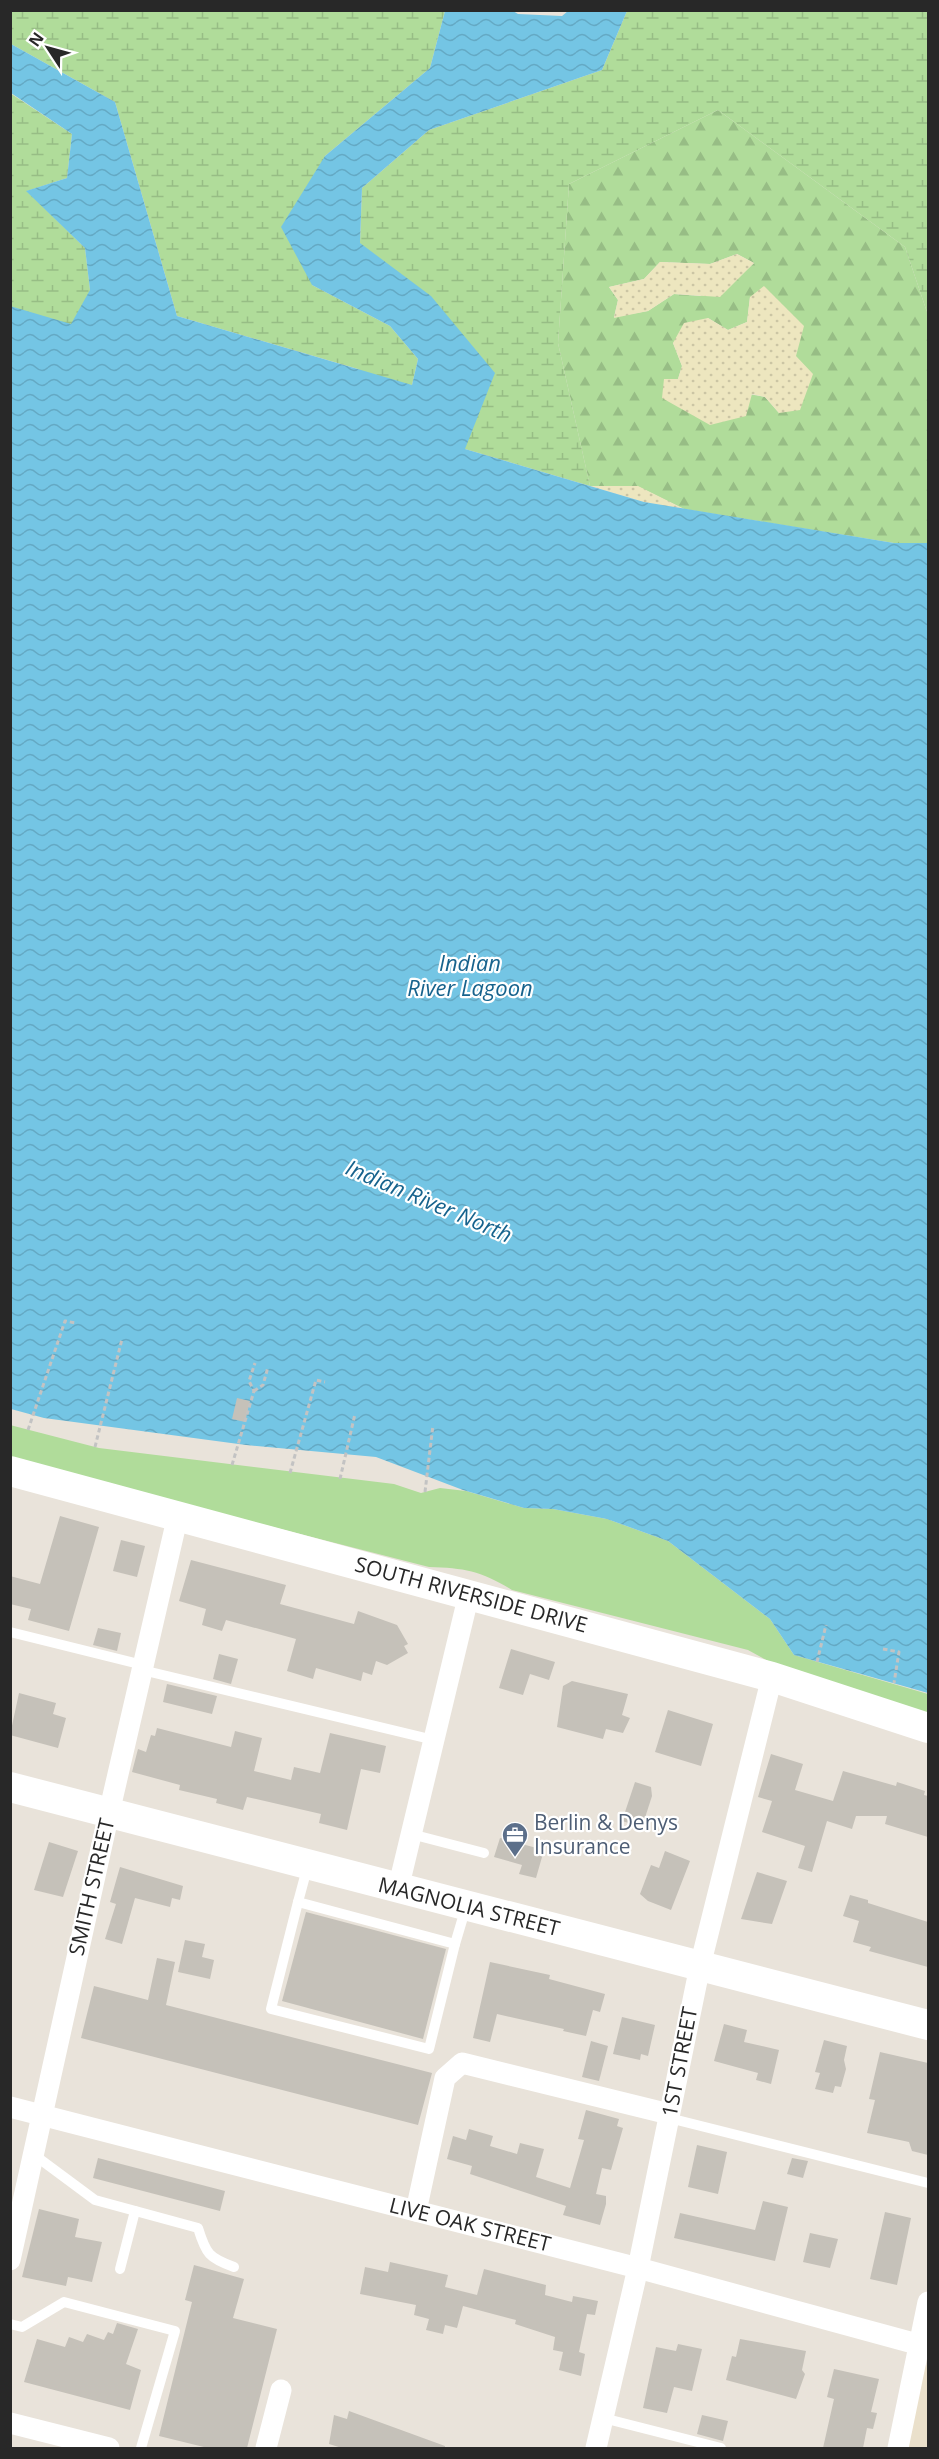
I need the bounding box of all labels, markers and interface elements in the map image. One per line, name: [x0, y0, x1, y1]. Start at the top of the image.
north arrow: [18, 18, 78, 78]
text: N: [23, 27, 49, 51]
water label: Indian River Lagoon: [407, 947, 533, 1002]
water label: Indian River North: [342, 1152, 517, 1249]
street label: SOUTH RIVERSIDE DRIVE: [352, 1549, 591, 1639]
place label: Berlin & Denys Insurance: [534, 1808, 678, 1860]
street label: SMITH STREET: [62, 1815, 120, 1958]
office icon: Berlin & Denys Insurance: [500, 1820, 530, 1858]
street label: MAGNOLIA STREET: [376, 1870, 563, 1942]
street label: 1ST STREET: [655, 2004, 703, 2119]
street label: LIVE OAK STREET: [387, 2190, 554, 2258]

